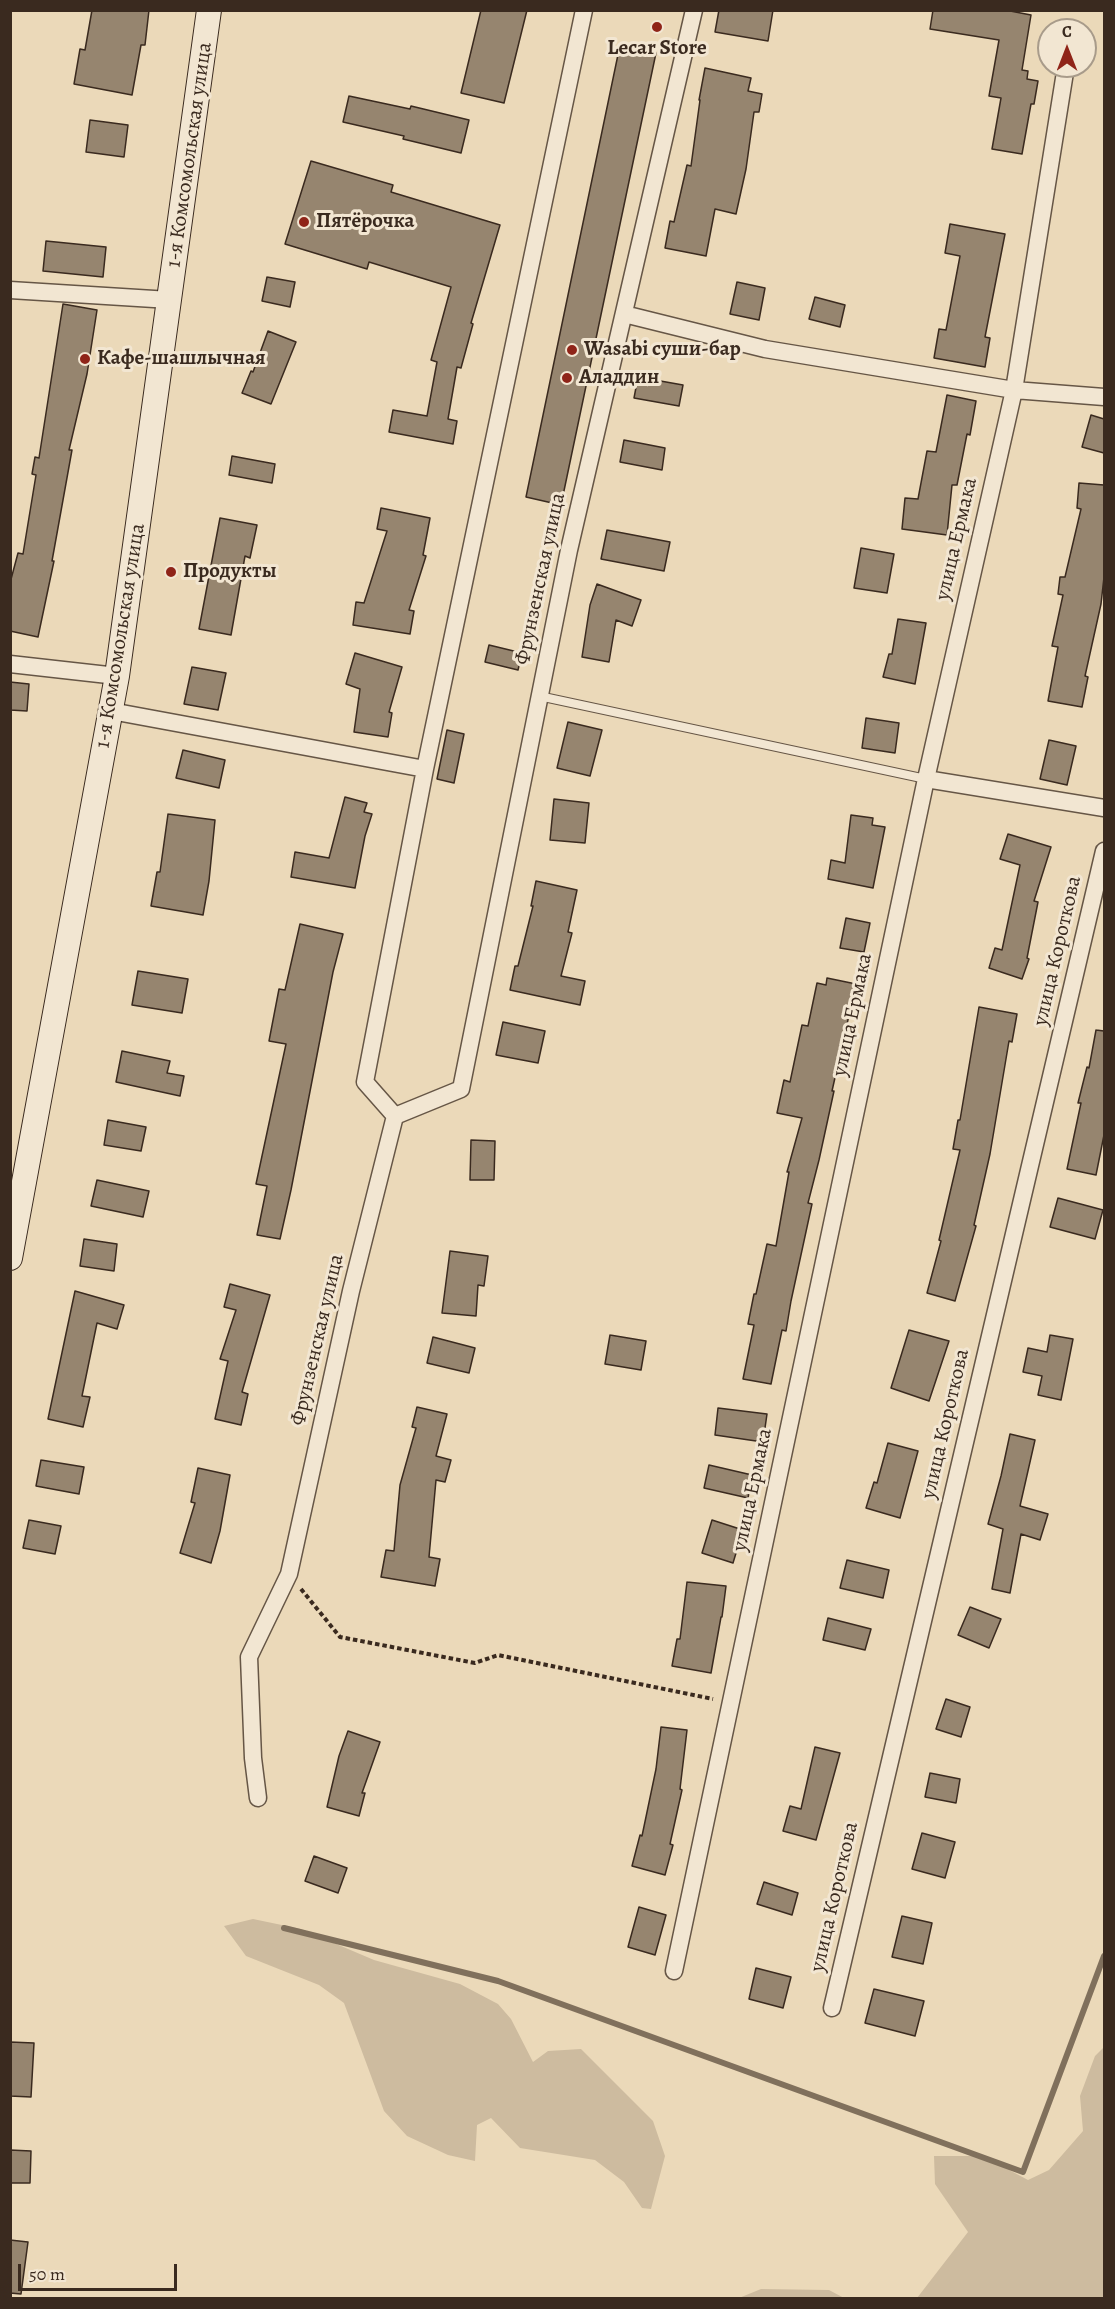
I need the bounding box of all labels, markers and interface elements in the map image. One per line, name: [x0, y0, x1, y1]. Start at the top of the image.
north arrow: [1037, 18, 1097, 78]
marker: Lecar Store: [650, 20, 664, 34]
text: С: [1062, 21, 1072, 43]
place label: Lecar Store: [607, 36, 707, 62]
street label: 1-я Комсомольская улица: [162, 41, 218, 269]
place label: Пятёрочка: [316, 209, 414, 235]
marker: Пятёрочка: [297, 215, 311, 229]
place label: Wasabi суши-бар: [584, 337, 741, 363]
marker: Wasabi суши-бар: [565, 343, 579, 357]
place label: Кафе-шашлычная: [97, 346, 266, 372]
marker: Кафе-шашлычная: [78, 352, 92, 366]
place label: Аладдин: [579, 365, 659, 391]
marker: Аладдин: [560, 371, 574, 385]
street label: улица Ермака: [931, 475, 983, 603]
street label: Фрунзенская улица: [510, 491, 572, 667]
street label: 1-я Комсомольская улица: [91, 522, 151, 750]
place label: Продукты: [183, 559, 277, 585]
marker: Продукты: [164, 565, 178, 579]
street label: улица Короткова: [1029, 874, 1087, 1028]
street label: улица Ермака: [828, 951, 878, 1079]
street label: Фрунзенская улица: [286, 1252, 350, 1428]
street label: улица Короткова: [917, 1347, 975, 1501]
street label: улица Ермака: [728, 1426, 778, 1554]
street label: улица Короткова: [806, 1820, 864, 1974]
scale bar: [21, 2252, 180, 2290]
text: 50 m: [29, 2262, 65, 2286]

